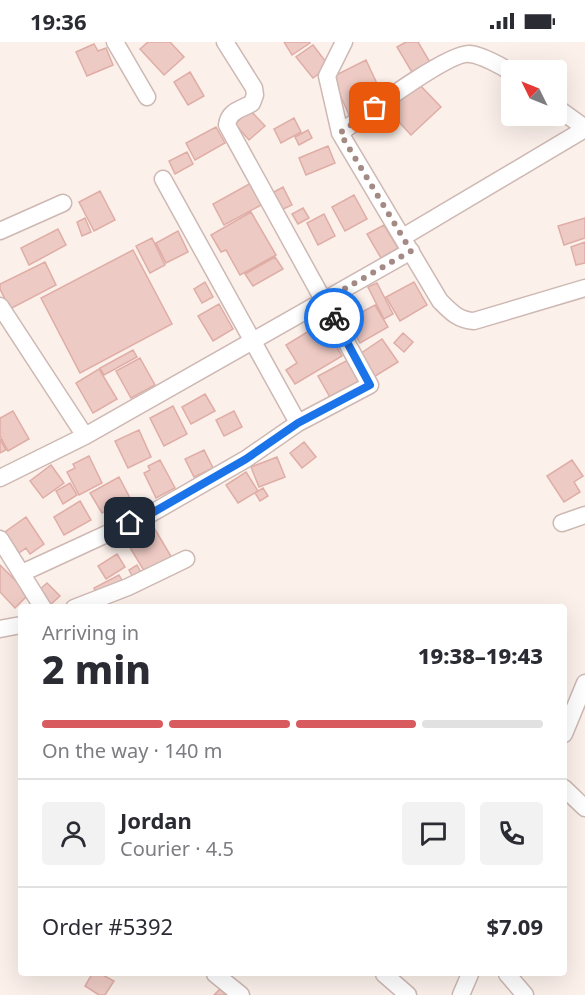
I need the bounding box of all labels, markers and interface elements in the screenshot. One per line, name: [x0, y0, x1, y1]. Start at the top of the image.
text: 19:36: [30, 6, 87, 36]
north arrow: [501, 60, 567, 126]
map controls: [501, 60, 567, 126]
pin: [349, 82, 400, 133]
icon: bag: [358, 91, 391, 124]
courier: [304, 288, 364, 348]
icon: bike: [318, 302, 351, 335]
pin: [104, 497, 155, 548]
icon: home: [113, 506, 146, 539]
text: Arriving in: [42, 619, 139, 646]
text: 19:38–19:43: [418, 640, 543, 670]
text: 2 min: [42, 642, 151, 695]
text: On the way · 140 m: [42, 737, 222, 764]
button: person: [42, 802, 105, 865]
button: chat: [402, 802, 465, 865]
button: phone: [480, 802, 543, 865]
text: Jordan: [120, 805, 192, 835]
text: Courier · 4.5: [120, 835, 234, 862]
text: Order #5392: [42, 911, 173, 941]
text: $7.09: [486, 911, 543, 941]

